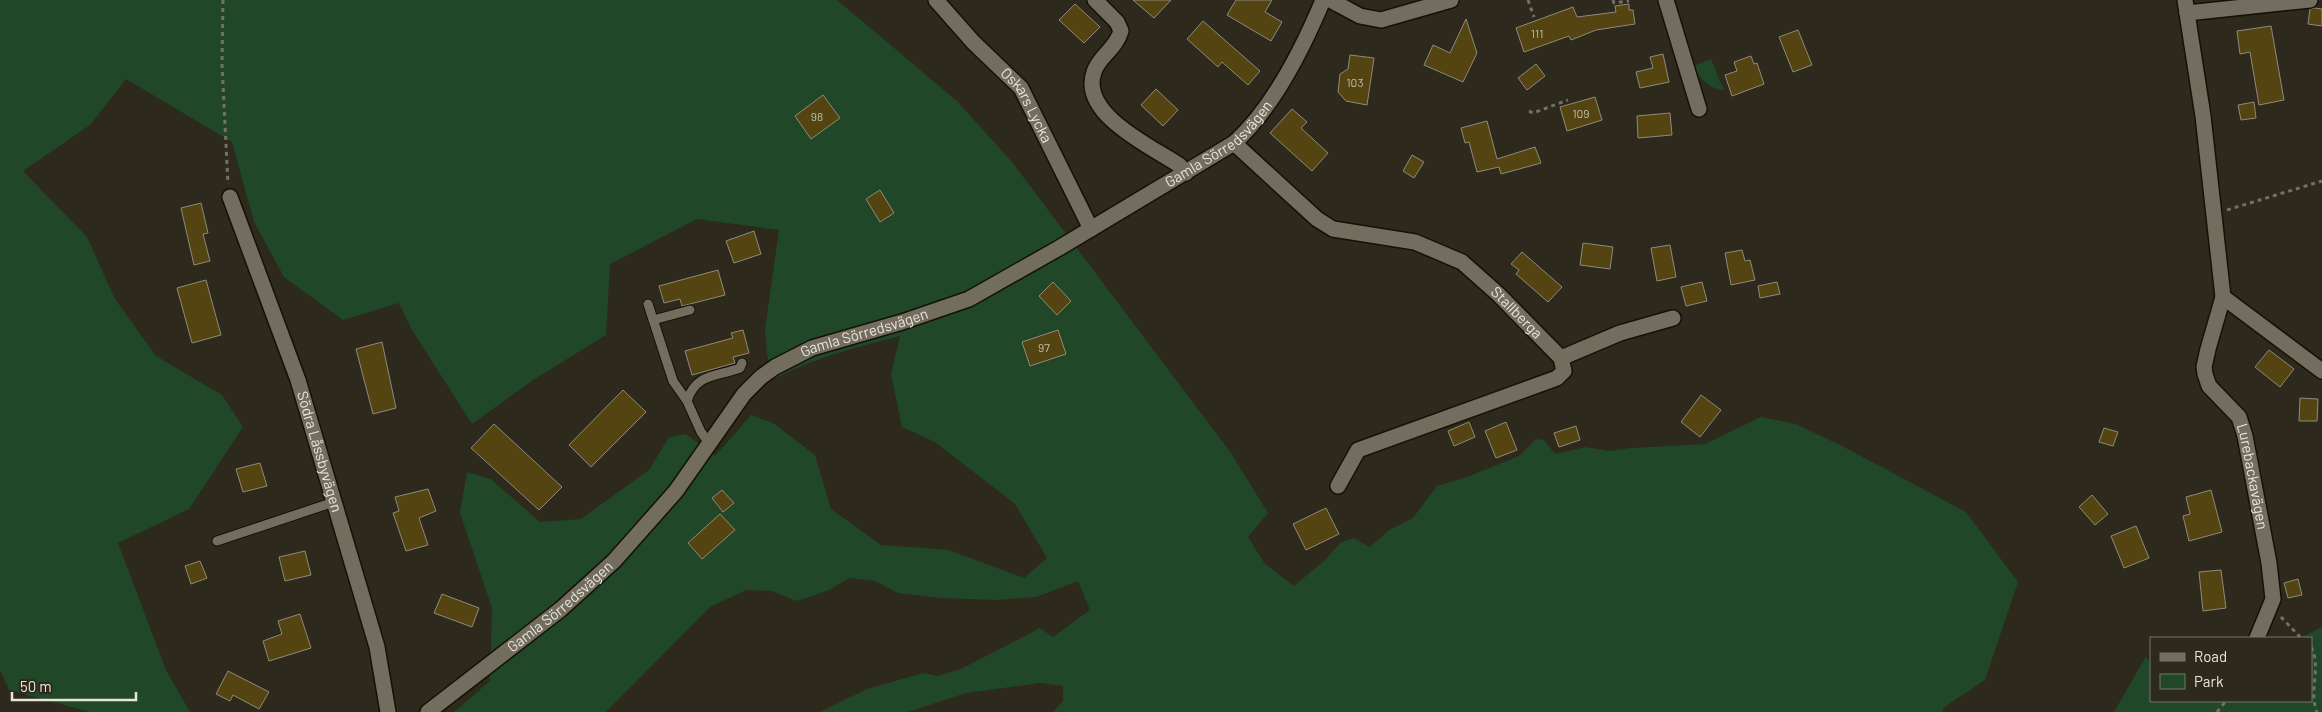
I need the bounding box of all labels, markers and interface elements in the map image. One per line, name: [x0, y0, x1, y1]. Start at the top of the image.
house number: 111: [1531, 26, 1543, 40]
street label: Oskars Lycka: [997, 63, 1057, 145]
house number: 103: [1346, 75, 1364, 89]
street label: Gamla Sörredsvägen: [1161, 97, 1276, 190]
house number: 109: [1572, 106, 1590, 120]
house number: 98: [811, 109, 823, 123]
street label: Stallberga: [1488, 282, 1547, 342]
street label: Gamla Sörredsvägen: [797, 304, 930, 361]
house number: 97: [1038, 340, 1050, 354]
street label: Södra Låssbyvägen: [294, 389, 347, 514]
street label: Lurebackavägen: [2234, 421, 2272, 531]
street label: Gamla Sörredsvägen: [503, 557, 616, 655]
legend: [2150, 637, 2312, 702]
text: Road: [2194, 647, 2227, 665]
scale bar: [12, 670, 136, 702]
text: Park: [2194, 672, 2224, 690]
text: 50 m: [20, 677, 52, 695]

